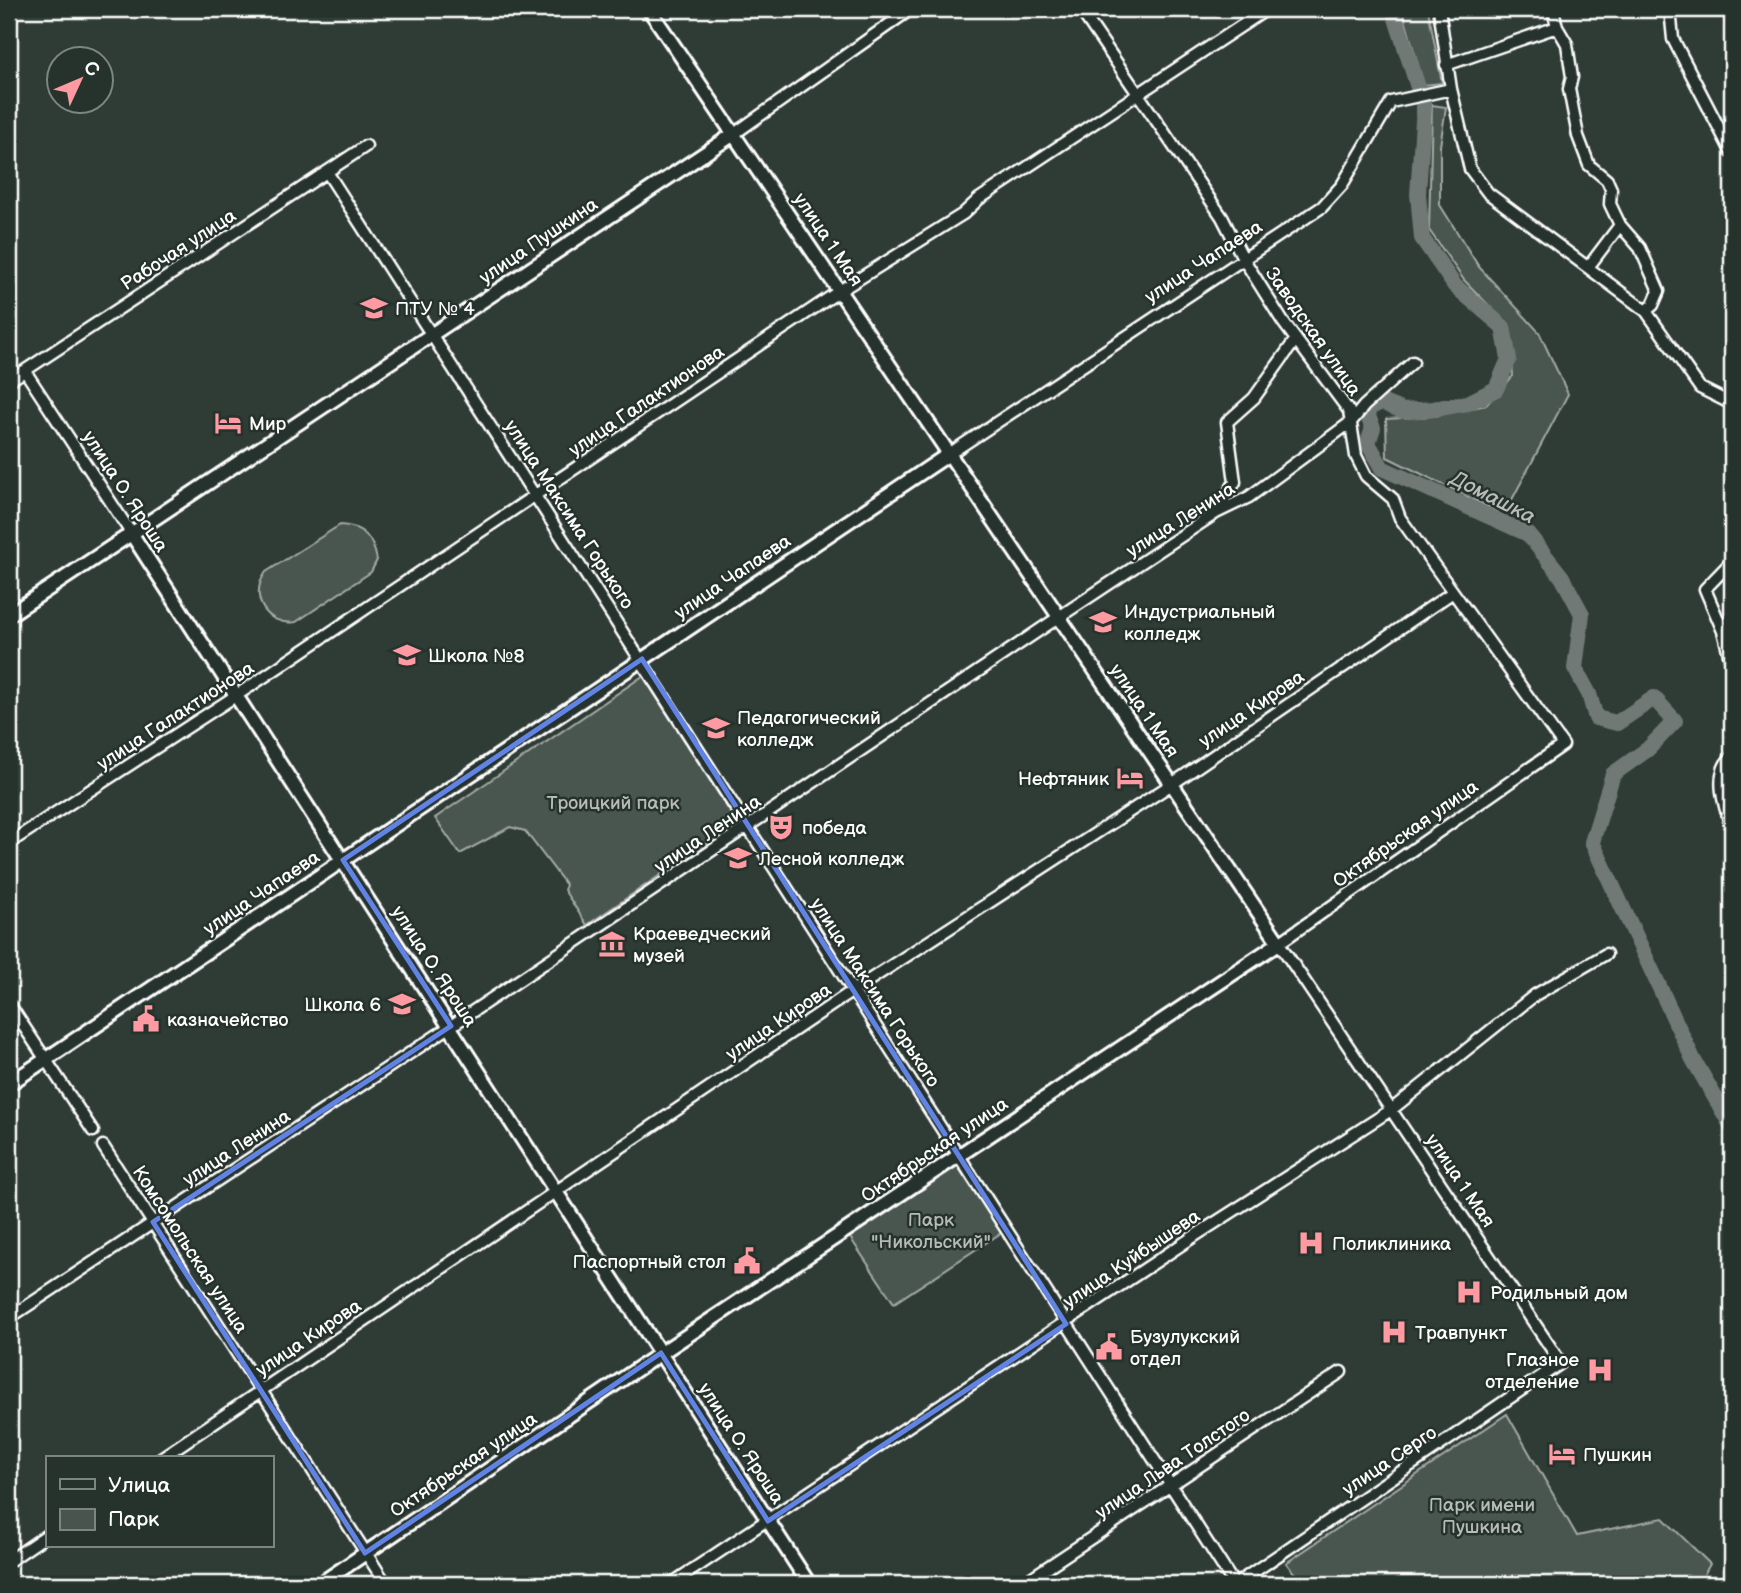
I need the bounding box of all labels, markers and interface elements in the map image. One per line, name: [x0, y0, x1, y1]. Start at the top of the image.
north arrow: [46, 46, 116, 116]
text: С: [78, 56, 104, 82]
street label: улица 1 Мая: [788, 189, 867, 291]
street label: улица Пушкина: [475, 193, 602, 289]
street label: Рабочая улица: [117, 204, 241, 296]
street label: улица Чапаева: [1141, 216, 1267, 309]
street label: Заводская улица: [1260, 263, 1366, 401]
school or university icon: ПТУ № 4: [359, 293, 389, 323]
place label: ПТУ № 4: [395, 298, 475, 321]
street label: улица Галактионова: [565, 341, 729, 462]
hotel icon: Мир: [213, 408, 243, 438]
place label: Мир: [249, 413, 286, 436]
street label: улица Максима Горького: [499, 416, 638, 614]
street label: улица О. Яроша: [77, 427, 173, 557]
water label: Домашка: [1444, 465, 1539, 529]
street label: улица Ленина: [1122, 478, 1239, 563]
street label: улица Чапаева: [670, 530, 795, 625]
place label: Индустриальный колледж: [1124, 601, 1275, 646]
school or university icon: Индустриальный колледж: [1088, 607, 1118, 637]
school or university icon: Школа №8: [392, 640, 422, 670]
place label: Школа №8: [428, 645, 525, 668]
street label: улица Галактионова: [93, 657, 259, 776]
street label: улица 1 Мая: [1104, 660, 1183, 762]
street label: улица Кирова: [1195, 665, 1309, 753]
place label: Педагогический колледж: [737, 707, 881, 752]
school or university icon: Педагогический колледж: [701, 713, 731, 743]
hotel icon: Нефтяник: [1115, 763, 1145, 793]
place label: Нефтяник: [1018, 768, 1109, 791]
street label: Октябрьская улица: [1329, 775, 1483, 893]
street label: улица Ленина: [650, 790, 766, 878]
park label: Троицкий парк: [546, 792, 680, 815]
theatre icon: победа: [766, 812, 796, 842]
place label: победа: [802, 817, 867, 840]
school or university icon: Лесной колледж: [723, 843, 753, 873]
street label: улица Чапаева: [199, 846, 324, 941]
place label: Лесной колледж: [758, 848, 905, 871]
street label: улица Максима Горького: [805, 894, 944, 1092]
street label: улица О. Яроша: [386, 902, 482, 1032]
place label: Краеведческий музей: [633, 923, 771, 968]
museum icon: Краеведческий музей: [597, 929, 627, 959]
street label: улица Кирова: [722, 978, 836, 1066]
school or university icon: Школа 6: [387, 989, 417, 1019]
place label: Школа 6: [304, 994, 381, 1017]
public building icon: казначейство: [131, 1004, 161, 1034]
place label: казначейство: [167, 1009, 288, 1032]
street label: Октябрьская улица: [857, 1093, 1013, 1208]
street label: улица Ленина: [179, 1105, 295, 1192]
street label: улица 1 Мая: [1420, 1130, 1499, 1232]
street label: Комсомольская улица: [127, 1162, 252, 1338]
street label: улица Куйбышева: [1059, 1205, 1205, 1314]
park label: Парк "Никольский": [871, 1209, 991, 1254]
hospital icon: Поликлиника: [1296, 1228, 1326, 1258]
place label: Поликлиника: [1332, 1233, 1451, 1256]
public building icon: Паспортный стол: [732, 1246, 762, 1276]
place label: Паспортный стол: [572, 1251, 726, 1274]
hospital icon: Родильный дом: [1454, 1277, 1484, 1307]
place label: Родильный дом: [1490, 1282, 1628, 1305]
street label: улица Кирова: [252, 1294, 366, 1382]
hospital icon: Травпункт: [1379, 1317, 1409, 1347]
place label: Травпункт: [1415, 1322, 1508, 1345]
place label: Бузулукский отдел: [1130, 1326, 1240, 1371]
public building icon: Бузулукский отдел: [1094, 1332, 1124, 1362]
place label: Глазное отделение: [1485, 1349, 1579, 1394]
hospital icon: Глазное отделение: [1585, 1355, 1615, 1385]
street label: улица О. Яроша: [693, 1379, 789, 1509]
street label: улица Льва Толстого: [1091, 1404, 1255, 1525]
street label: Октябрьская улица: [386, 1408, 542, 1523]
street label: улица Серго: [1338, 1421, 1441, 1501]
hotel icon: Пушкин: [1547, 1439, 1577, 1469]
place label: Пушкин: [1583, 1444, 1652, 1467]
legend: [46, 1456, 273, 1548]
text: Улица: [108, 1473, 171, 1498]
park label: Парк имени Пушкина: [1429, 1494, 1535, 1539]
text: Парк: [108, 1507, 159, 1532]

